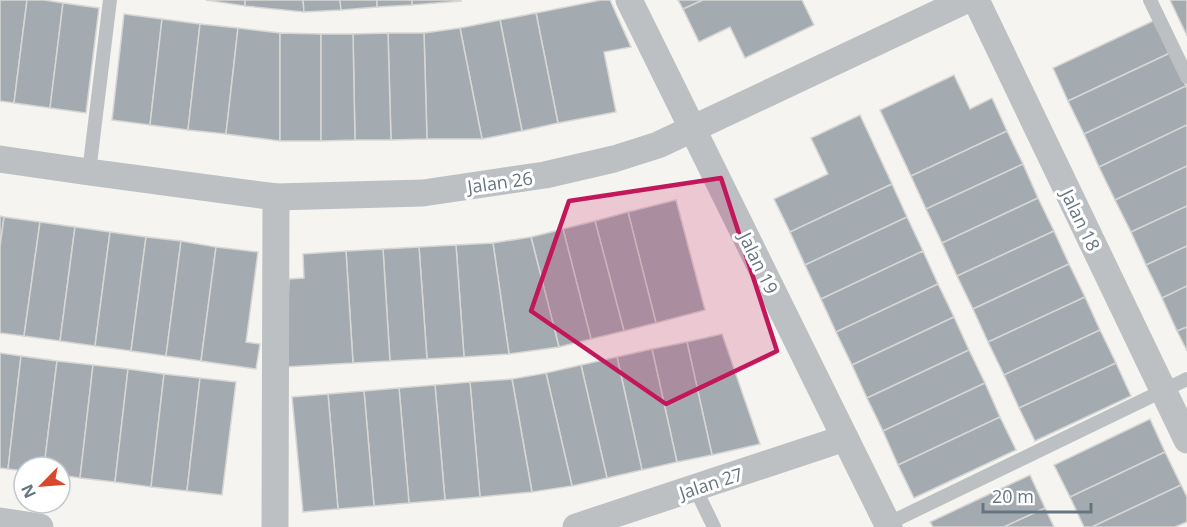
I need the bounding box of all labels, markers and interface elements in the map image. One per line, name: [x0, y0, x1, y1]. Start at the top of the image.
street label: Jalan 26: [464, 166, 534, 199]
street label: Jalan 18: [1055, 183, 1106, 255]
street label: Jalan 19: [733, 226, 784, 298]
north arrow: [12, 455, 72, 515]
street label: Jalan 27: [674, 461, 746, 505]
scale bar: [983, 476, 1091, 514]
text: N: [16, 481, 41, 502]
text: 20 m: [992, 484, 1034, 508]

